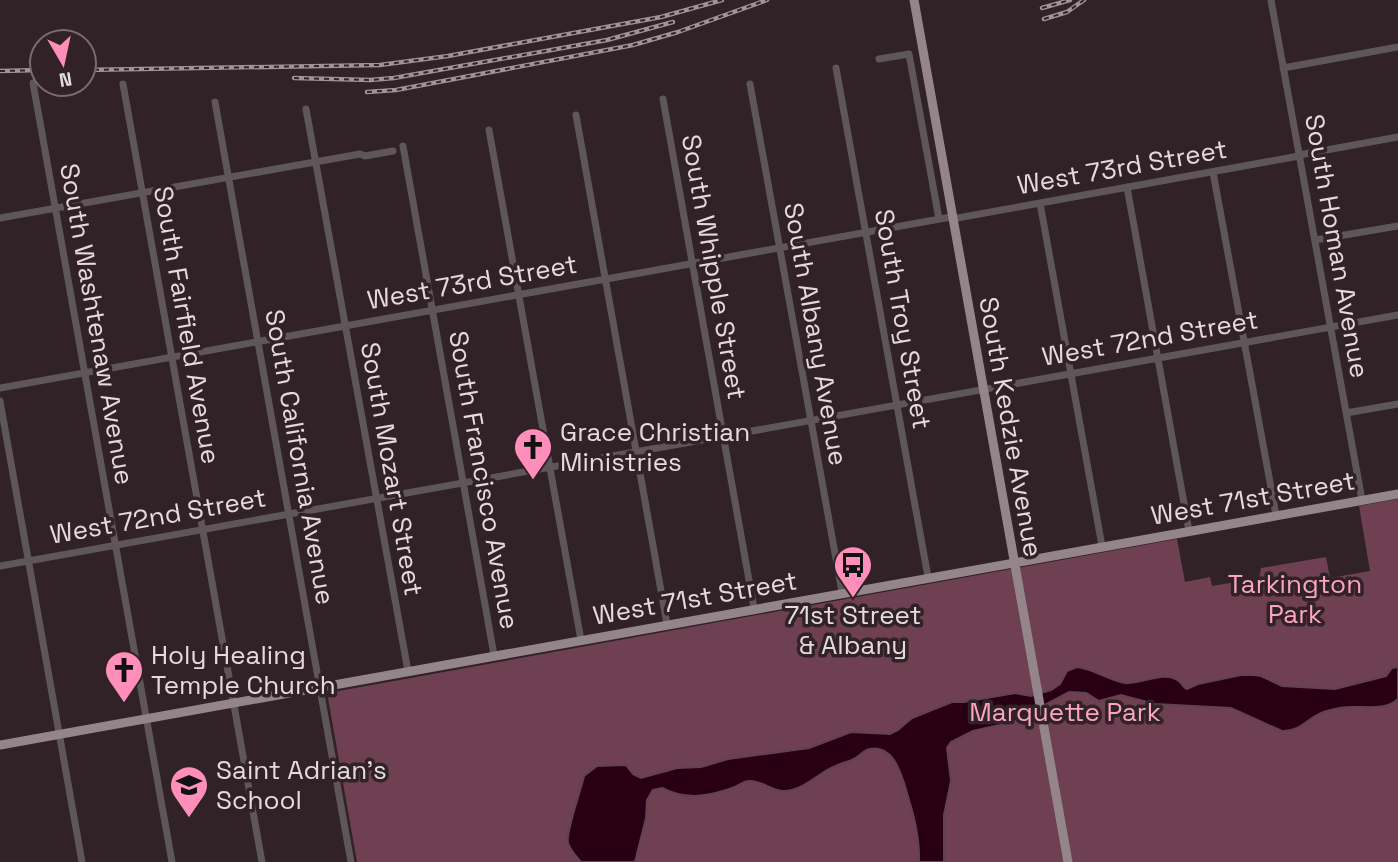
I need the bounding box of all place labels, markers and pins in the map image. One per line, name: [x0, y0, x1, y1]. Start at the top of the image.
place label: Grace Christian Ministries: [560, 415, 750, 479]
church icon: Grace Christian Ministries: [512, 426, 554, 481]
bus stop icon: 71st Street & Albany: [832, 544, 874, 599]
place label: 71st Street & Albany: [785, 598, 921, 662]
place label: Holy Healing Temple Church: [151, 638, 336, 702]
church icon: Holy Healing Temple Church: [103, 649, 145, 704]
place label: Saint Adrian's School: [216, 753, 387, 817]
school or university icon: Saint Adrian's School: [168, 764, 210, 819]

